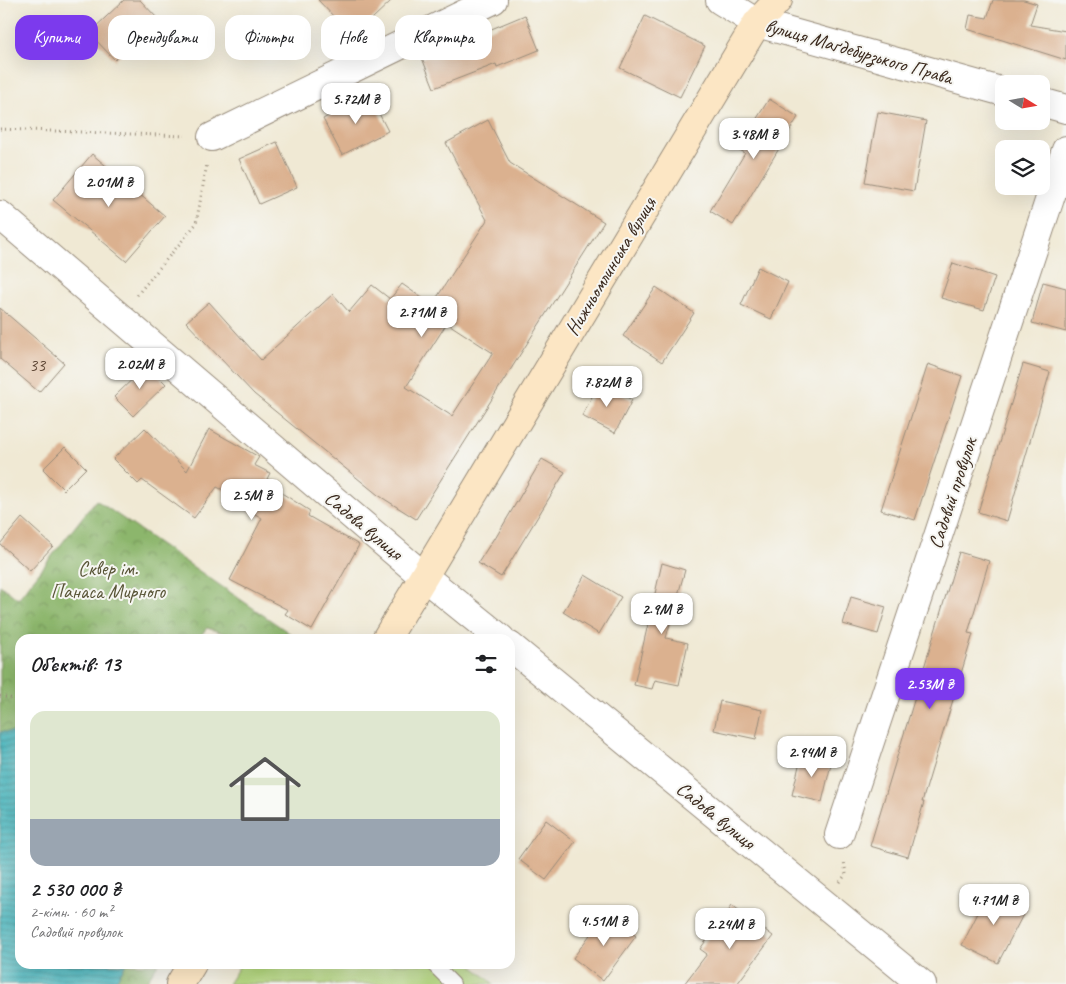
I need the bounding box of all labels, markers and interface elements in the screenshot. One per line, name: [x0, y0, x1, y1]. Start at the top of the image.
street label: вулиця Маґдебурзького Права: [762, 13, 957, 92]
chip: Купити: [15, 15, 98, 60]
chip: Орендувати: [108, 15, 215, 60]
chip: Фільтри: [225, 15, 311, 60]
chip: Нове: [321, 15, 385, 60]
chip: Квартира: [395, 15, 492, 60]
north arrow: [995, 75, 1050, 130]
map controls: [995, 75, 1050, 195]
pin: 5.72M ₴: [310, 82, 402, 125]
text: 5.72M ₴: [332, 89, 380, 109]
pin: 3.48M ₴: [708, 118, 800, 160]
text: 3.48M ₴: [730, 124, 778, 144]
button: layers: [995, 140, 1050, 195]
pin: 2.01M ₴: [63, 166, 155, 208]
text: 2.01M ₴: [85, 172, 133, 192]
street label: Нижньомлинська вулиця: [559, 192, 662, 340]
pin: 2.71M ₴: [376, 296, 468, 338]
text: 2.71M ₴: [398, 302, 446, 322]
pin: 2.02M ₴: [94, 348, 186, 390]
house number: 33: [29, 354, 47, 376]
text: 2.02M ₴: [116, 354, 164, 374]
pin: 7.82M ₴: [561, 366, 653, 408]
text: 7.82M ₴: [583, 372, 631, 392]
street label: Садовий провулок: [923, 433, 983, 552]
pin: 2.5M ₴: [211, 478, 293, 521]
text: 2.5M ₴: [232, 485, 272, 505]
street label: Садова вулиця: [319, 485, 410, 567]
park label: Сквер ім. Панаса Мирного: [51, 556, 166, 604]
pin: 2.9M ₴: [621, 592, 703, 635]
text: 2.9M ₴: [642, 599, 682, 619]
icon: filters: [472, 650, 500, 678]
text: Об’єктів: 13: [30, 651, 120, 677]
pin: 2.53M ₴: [884, 668, 976, 710]
text: 2.53M ₴: [906, 674, 954, 694]
pin: 2.94M ₴: [766, 736, 858, 778]
text: 2.94M ₴: [788, 742, 836, 762]
icon: home: [220, 744, 310, 834]
street label: Садова вулиця: [671, 776, 762, 856]
text: 2 530 000 ₴: [30, 876, 121, 902]
pin: 4.71M ₴: [948, 884, 1040, 926]
text: 4.71M ₴: [970, 890, 1018, 910]
text: 2-кімн. · 60 m²: [30, 902, 112, 922]
pin: 4.51M ₴: [558, 904, 650, 947]
pin: 2.24M ₴: [684, 908, 776, 950]
text: 4.51M ₴: [580, 911, 628, 931]
text: 2.24M ₴: [706, 914, 754, 934]
text: Садовий провулок: [30, 922, 122, 942]

